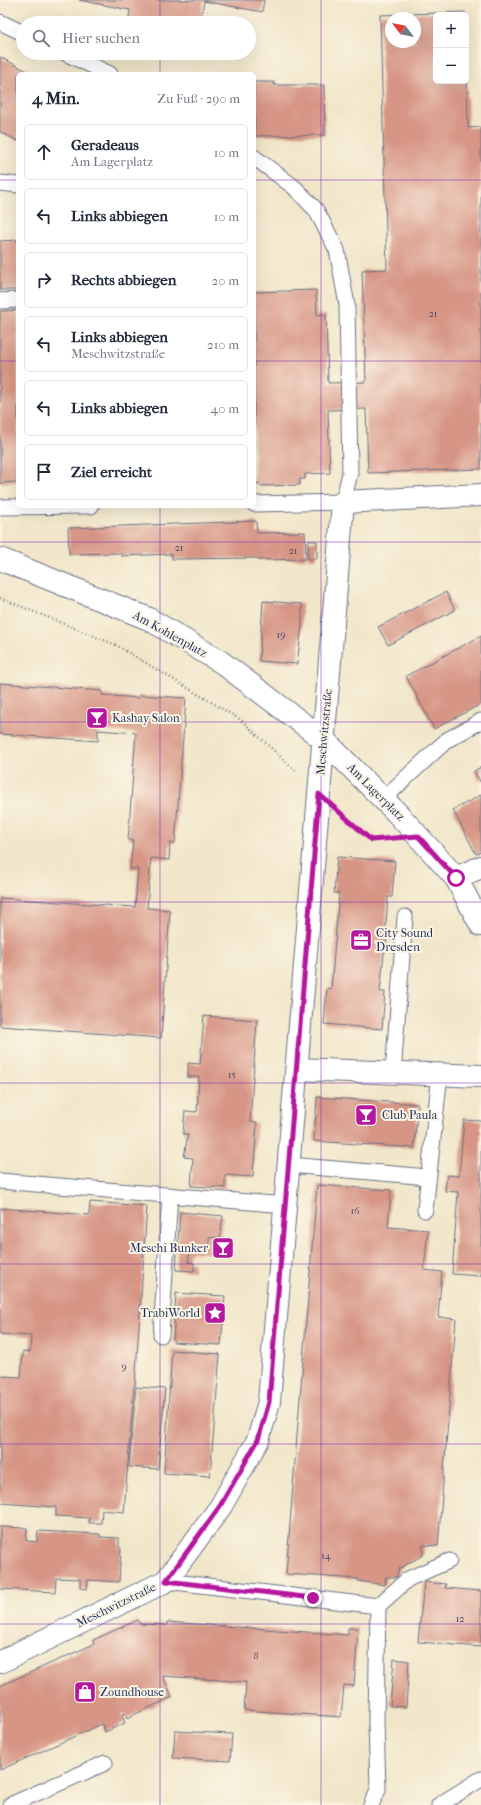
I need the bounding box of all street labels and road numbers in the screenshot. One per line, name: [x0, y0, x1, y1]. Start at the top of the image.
street label: Am Kohlenplatz: [130, 607, 210, 660]
street label: Meschwitzstraße: [313, 688, 335, 776]
street label: Am Lagerplatz: [344, 760, 408, 824]
street label: Meschwitzstraße: [74, 1580, 158, 1630]

